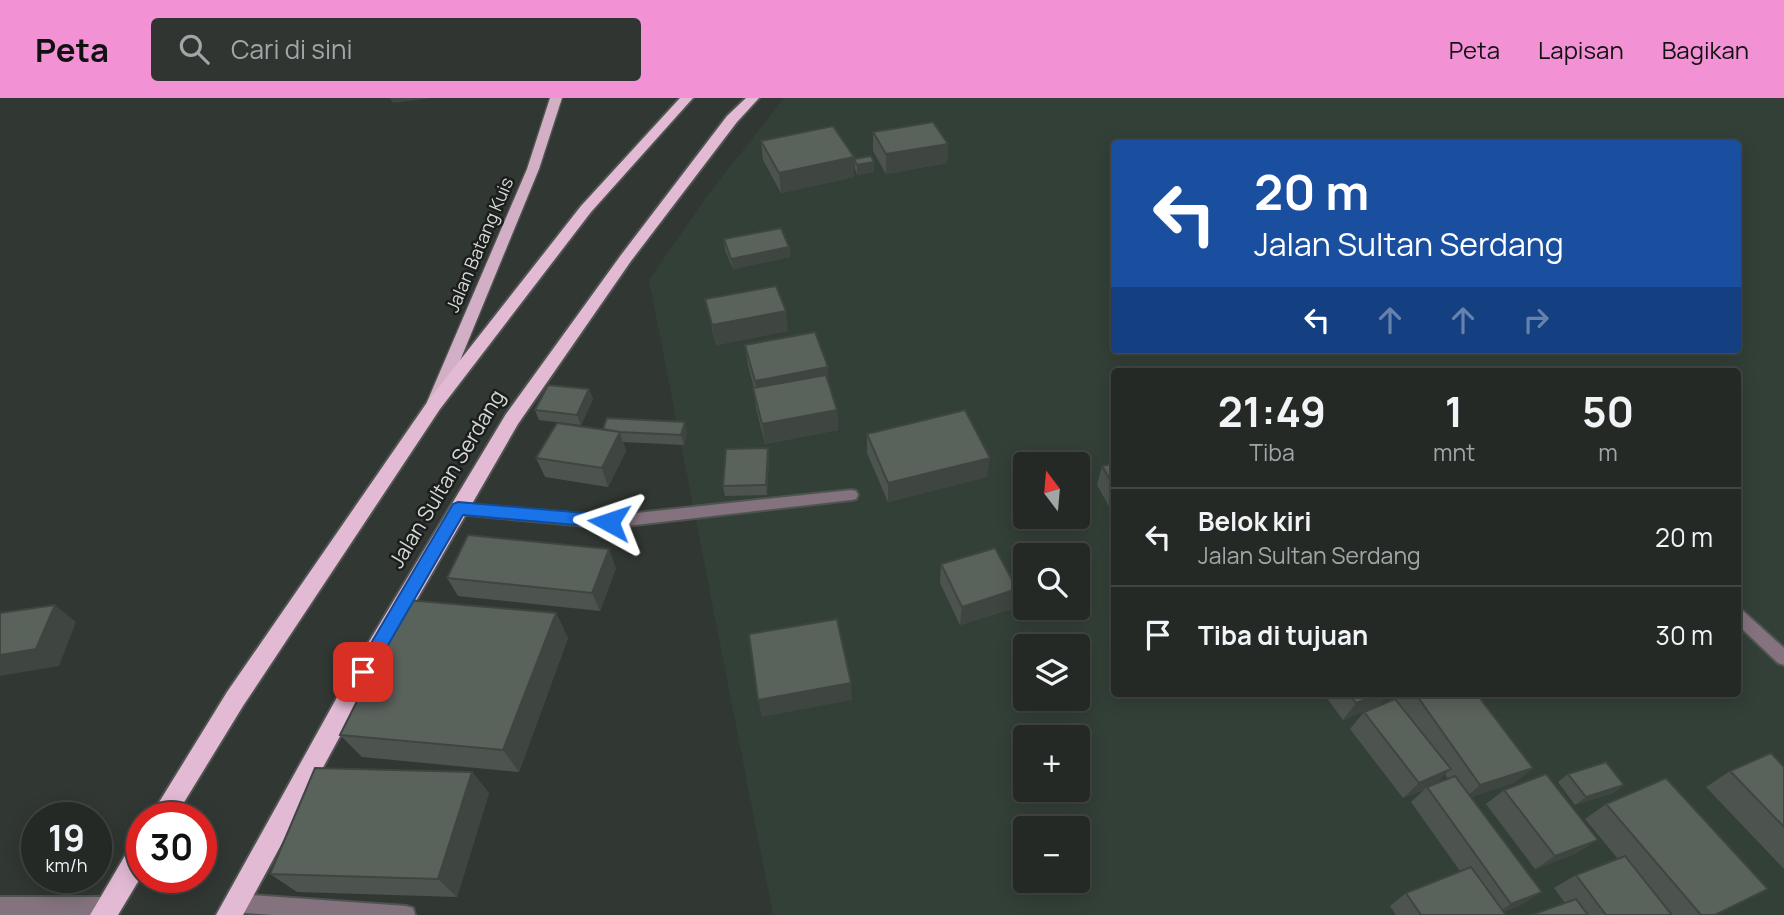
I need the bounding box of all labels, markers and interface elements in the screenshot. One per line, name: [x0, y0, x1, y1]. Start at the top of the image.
search box: [151, 18, 641, 81]
text: Peta: [35, 27, 109, 72]
icon: search: [175, 30, 213, 68]
text: Cari di sini: [231, 31, 353, 67]
text: Peta: [1449, 33, 1500, 66]
text: Lapisan: [1538, 33, 1624, 66]
text: Bagikan: [1662, 33, 1749, 66]
text: 20 m: [1254, 158, 1369, 225]
icon: left: [1139, 168, 1230, 259]
street label: Jalan Batang Kuis: [440, 173, 518, 316]
text: Jalan Sultan Serdang: [1254, 222, 1564, 266]
icon: left: [1298, 301, 1336, 339]
icon: ahead: [1371, 301, 1409, 339]
icon: ahead: [1444, 301, 1482, 339]
icon: right: [1517, 301, 1555, 339]
text: 21:49: [1218, 382, 1326, 440]
text: 1: [1445, 382, 1463, 440]
text: 50: [1582, 382, 1634, 440]
street label: Jalan Sultan Serdang: [382, 384, 511, 573]
text: Tiba: [1249, 436, 1295, 468]
text: mnt: [1433, 436, 1475, 468]
text: m: [1598, 436, 1618, 468]
north arrow: [1013, 452, 1090, 528]
map controls: [1013, 452, 1090, 893]
position arrow: [572, 485, 646, 559]
text: Belok kiri: [1198, 503, 1312, 539]
icon: left: [1139, 518, 1177, 556]
text: 20 m: [1655, 519, 1713, 555]
text: Jalan Sultan Serdang: [1198, 539, 1421, 571]
button: search: [1013, 543, 1090, 620]
icon: arrive: [1139, 616, 1177, 654]
text: Tiba di tujuan: [1198, 617, 1368, 653]
text: 30 m: [1656, 617, 1713, 653]
button: layers: [1013, 634, 1090, 711]
pin: [333, 642, 393, 702]
icon: arrive: [344, 653, 382, 691]
button: +: [1013, 725, 1090, 802]
speed limit sign: 30: [126, 802, 217, 893]
text: 19: [48, 814, 85, 862]
button: −: [1013, 816, 1090, 893]
text: km/h: [46, 853, 87, 877]

